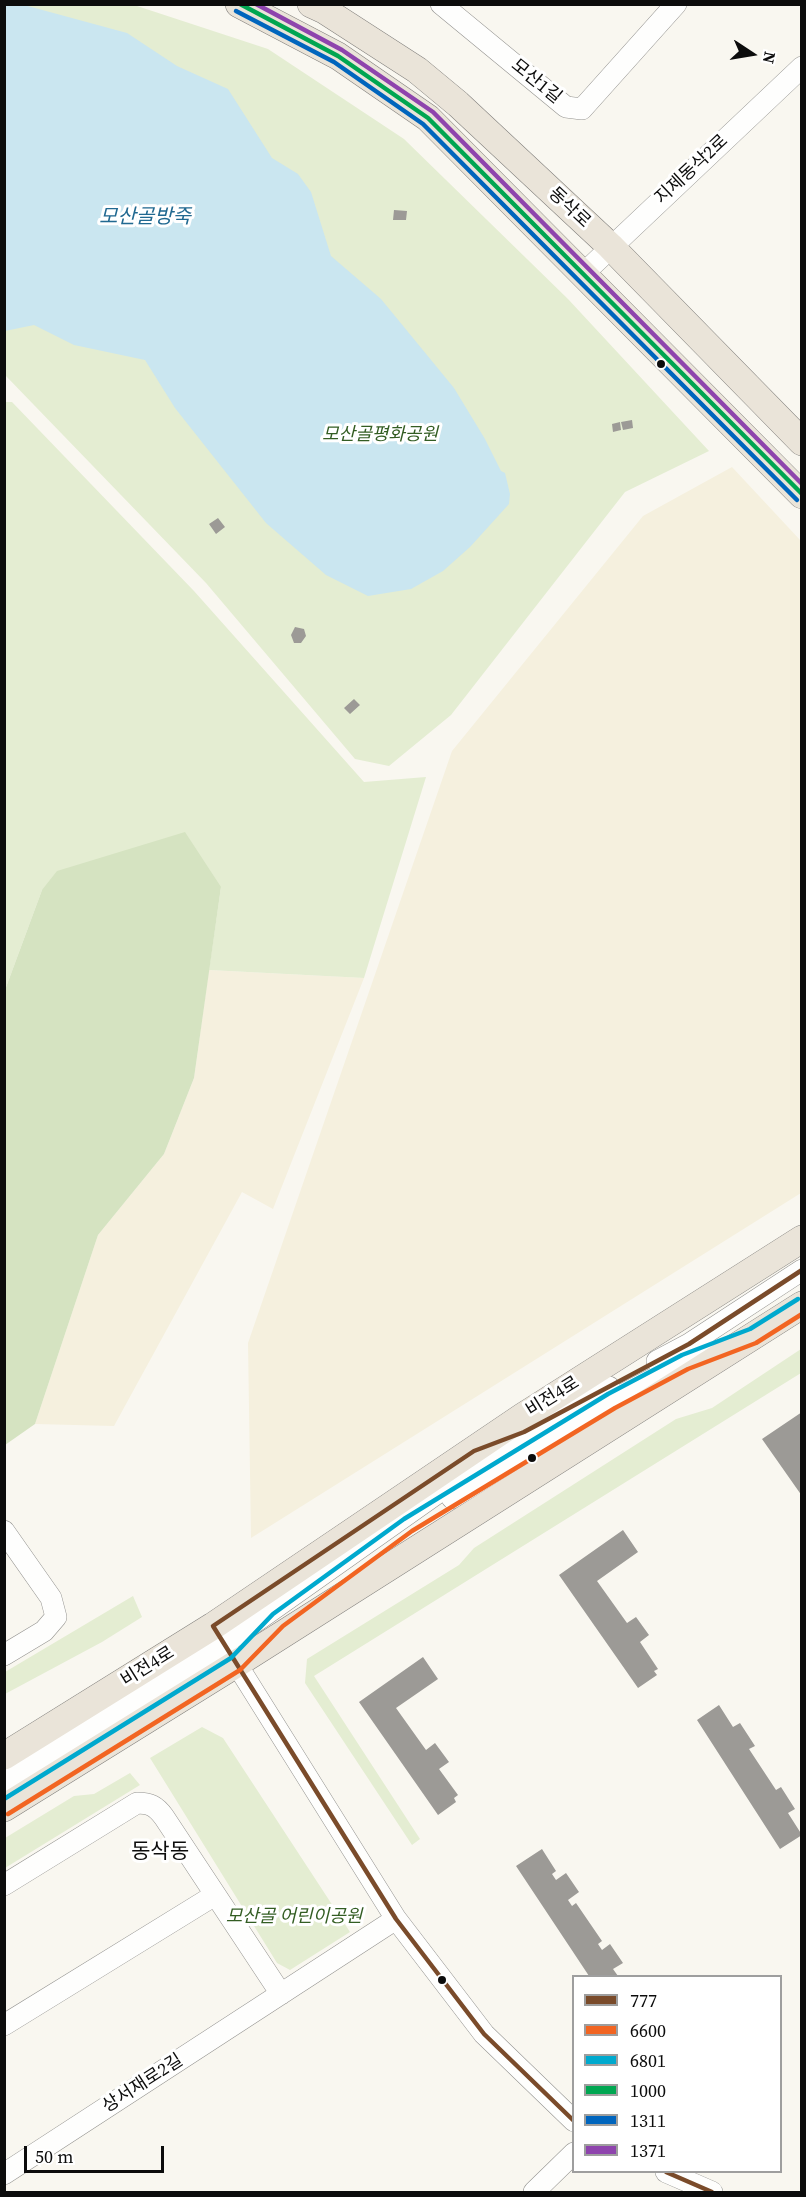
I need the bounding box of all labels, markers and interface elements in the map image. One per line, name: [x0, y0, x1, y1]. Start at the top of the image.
north arrow: [722, 24, 782, 84]
text: N: [758, 50, 782, 66]
street label: 모산1길: [506, 55, 566, 109]
street label: 지제동삭2로: [651, 131, 733, 209]
street label: 동삭로: [543, 183, 595, 233]
water label: 모산골방죽: [99, 206, 191, 230]
unlabelled marker: [655, 358, 667, 370]
park label: 모산골평화공원: [322, 424, 438, 446]
street label: 비전4로: [522, 1372, 584, 1422]
unlabelled marker: [526, 1452, 538, 1464]
street label: 비전4로: [117, 1642, 179, 1692]
district label: 동삭동: [131, 1840, 189, 1866]
park label: 모산골 어린이공원: [226, 1906, 362, 1928]
unlabelled marker: [436, 1974, 448, 1986]
legend: [572, 1975, 782, 2173]
text: 777: [630, 1988, 657, 2013]
text: 6600: [630, 2018, 666, 2043]
text: 6801: [630, 2048, 666, 2073]
street label: 상서재로2길: [99, 2050, 187, 2118]
text: 1000: [630, 2078, 666, 2103]
text: 1311: [630, 2108, 666, 2133]
scale bar: [27, 2134, 166, 2172]
text: 1371: [630, 2138, 666, 2163]
text: 50 m: [35, 2144, 73, 2169]

